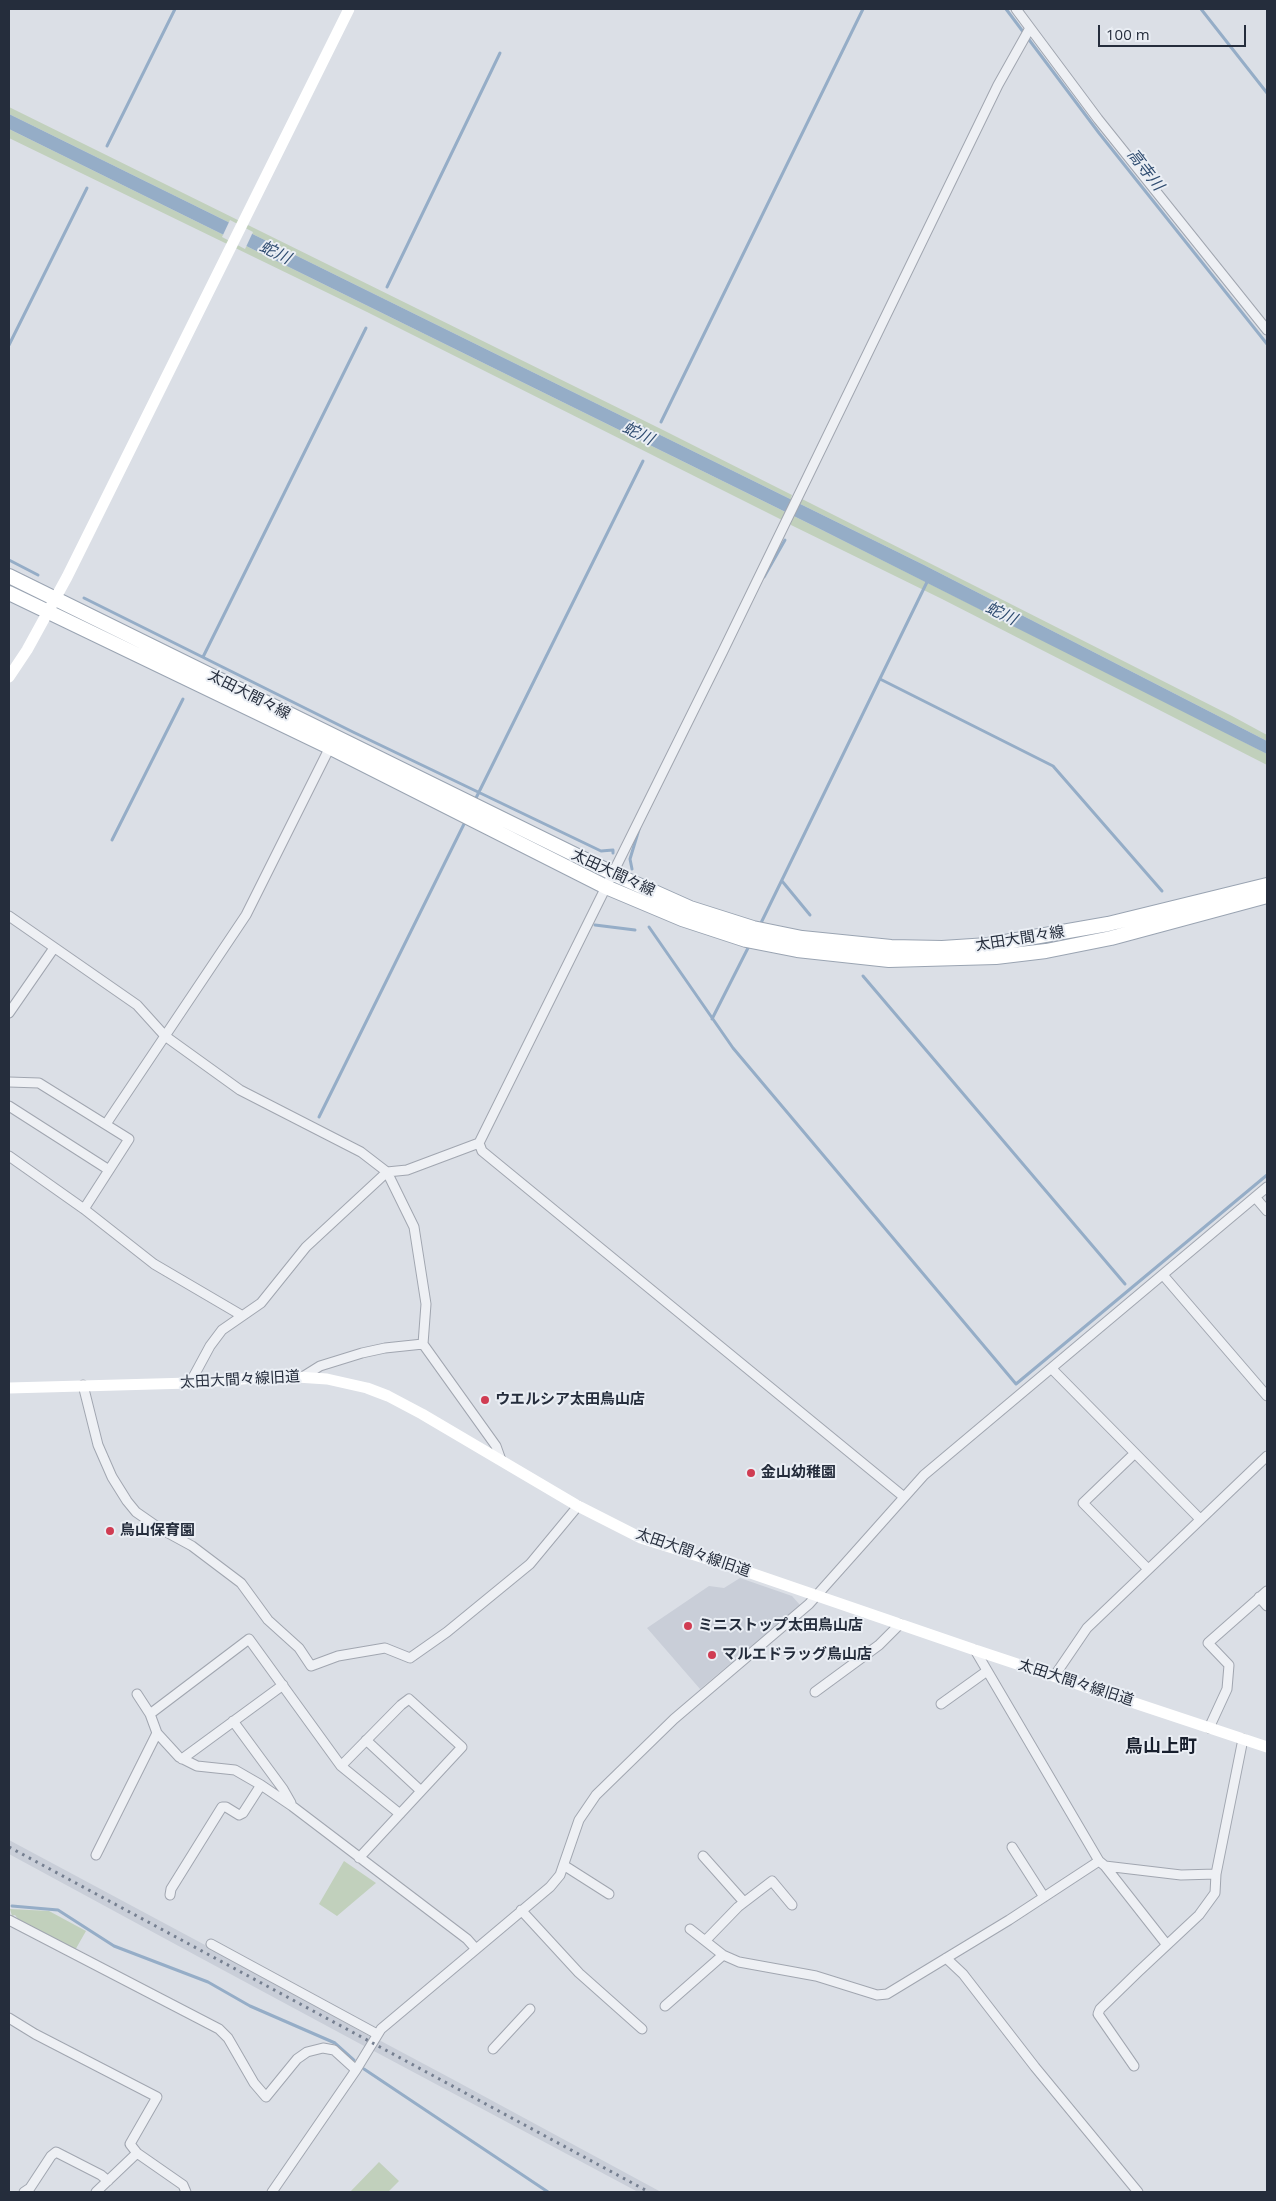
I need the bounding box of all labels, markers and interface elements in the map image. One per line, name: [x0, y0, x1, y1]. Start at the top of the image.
scale bar: [1101, 15, 1248, 47]
text: 100 m: [1106, 24, 1150, 44]
water label: 高寺川: [1123, 145, 1167, 195]
water label: 蛇川: [256, 237, 294, 269]
water label: 蛇川: [619, 418, 657, 450]
water label: 蛇川: [982, 598, 1020, 630]
street label: 太田大間々線: [205, 667, 293, 723]
street label: 太田大間々線: [568, 846, 658, 900]
street label: 太田大間々線: [974, 923, 1066, 955]
street label: 太田大間々線旧道: [180, 1368, 300, 1392]
place label: ウエルシア太田鳥山店: [495, 1391, 645, 1409]
marker: ウエルシア太田鳥山店: [479, 1394, 491, 1406]
place label: 金山幼稚園: [761, 1464, 836, 1482]
marker: 金山幼稚園: [745, 1467, 757, 1479]
place label: 鳥山保育園: [120, 1522, 195, 1540]
marker: 鳥山保育園: [104, 1525, 116, 1537]
street label: 太田大間々線旧道: [633, 1525, 753, 1581]
place label: ミニストップ太田鳥山店: [698, 1617, 863, 1635]
marker: ミニストップ太田鳥山店: [682, 1620, 694, 1632]
place label: マルエドラッグ鳥山店: [722, 1646, 872, 1664]
marker: マルエドラッグ鳥山店: [706, 1649, 718, 1661]
street label: 太田大間々線旧道: [1016, 1656, 1136, 1710]
district label: 鳥山上町: [1125, 1736, 1197, 1758]

